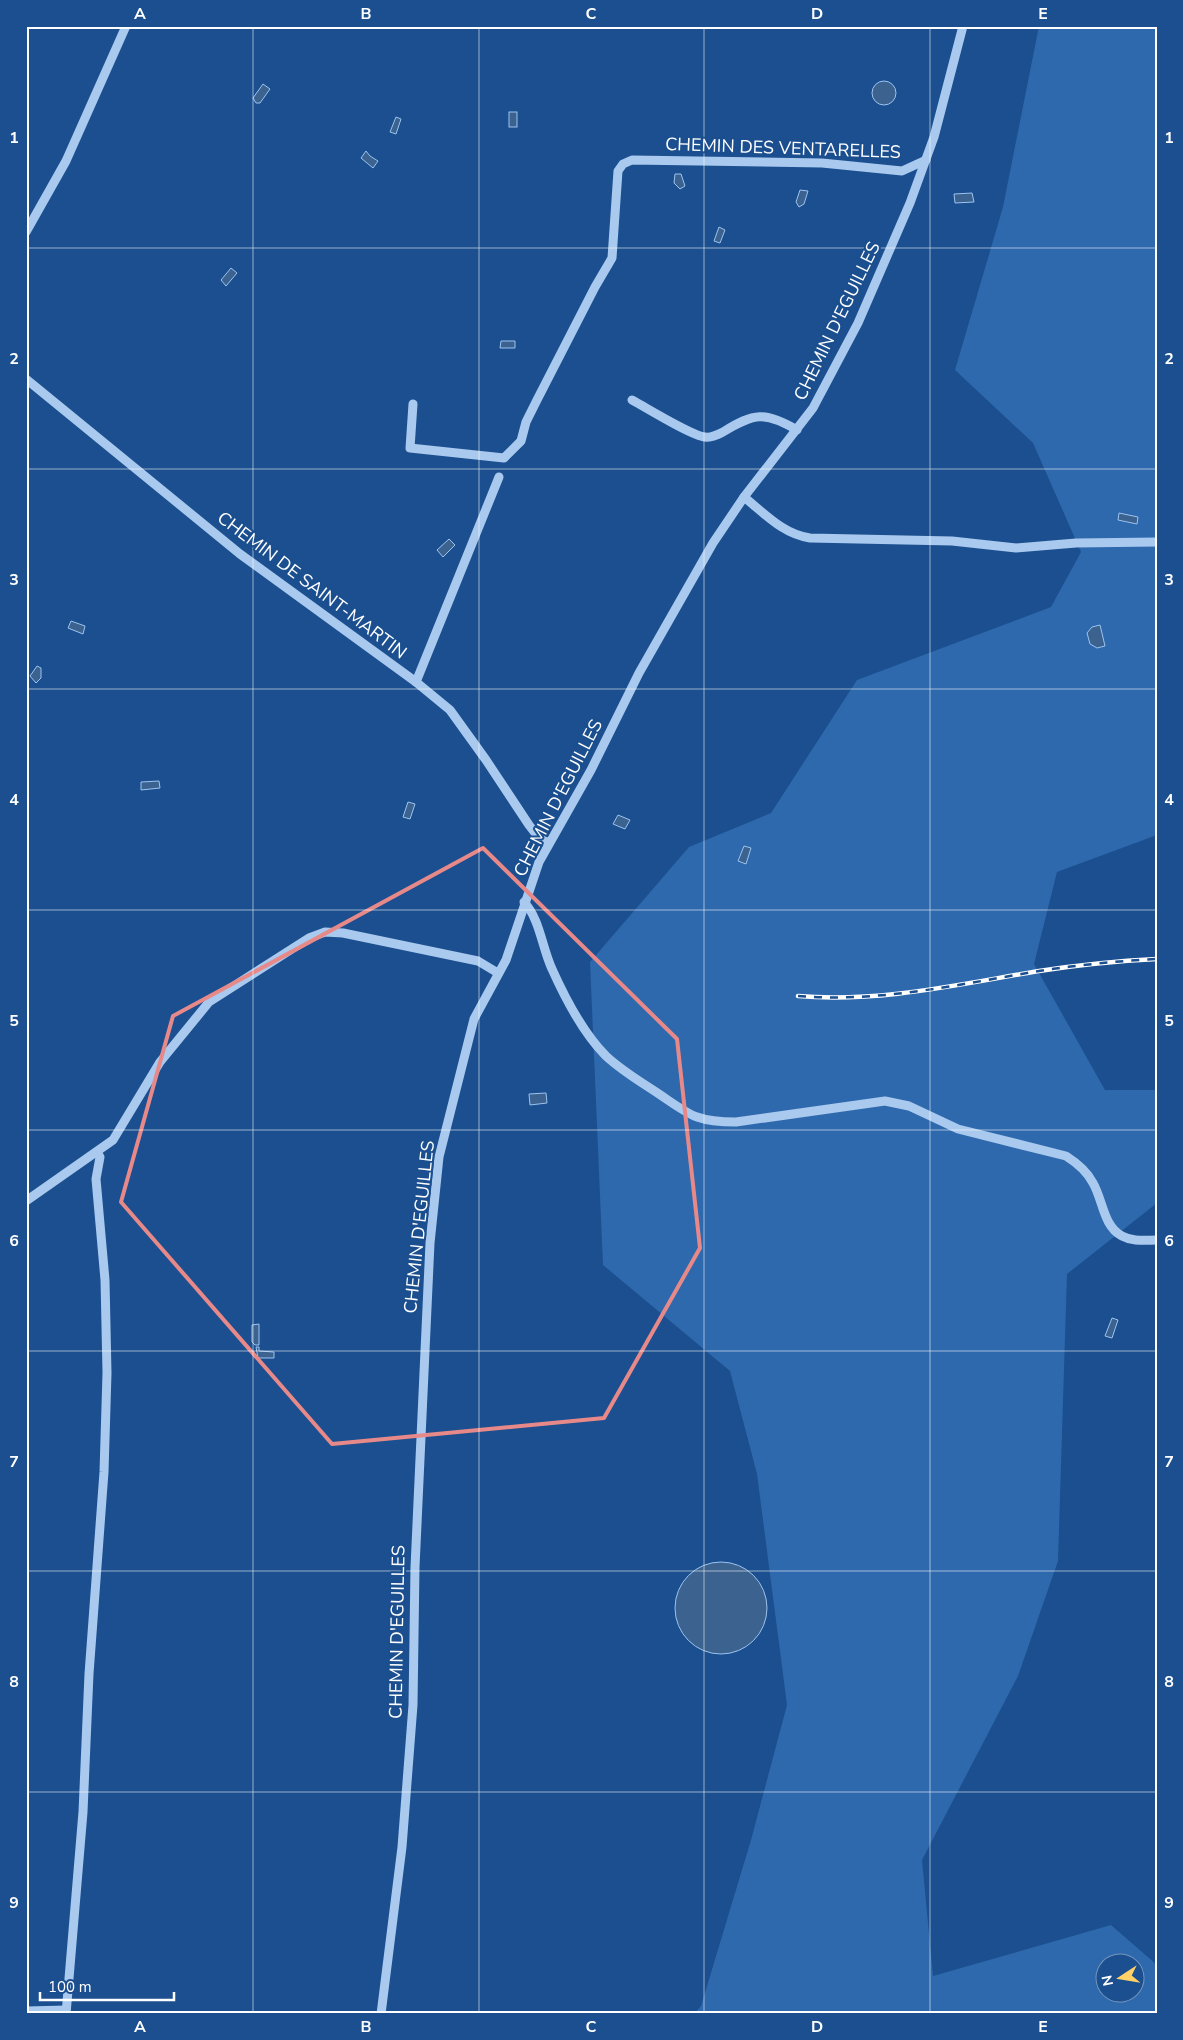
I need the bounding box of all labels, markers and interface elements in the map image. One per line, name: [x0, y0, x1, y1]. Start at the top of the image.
text: A: [134, 3, 146, 25]
text: B: [360, 3, 372, 25]
text: C: [586, 3, 597, 25]
text: D: [811, 3, 823, 25]
text: E: [1038, 3, 1048, 25]
text: 1: [9, 127, 19, 149]
text: 1: [1164, 127, 1174, 149]
street label: CHEMIN DES VENTARELLES: [665, 132, 901, 164]
street label: CHEMIN D'EGUILLES: [788, 238, 886, 404]
text: 2: [9, 348, 19, 370]
text: 2: [1164, 348, 1174, 370]
street label: CHEMIN DE SAINT-MARTIN: [212, 506, 412, 664]
text: 3: [9, 569, 19, 591]
text: 3: [1164, 569, 1174, 591]
street label: CHEMIN D'EGUILLES: [508, 715, 608, 881]
text: 4: [9, 789, 19, 811]
text: 4: [1164, 789, 1174, 811]
text: 5: [9, 1010, 19, 1032]
text: 5: [1164, 1010, 1174, 1032]
street label: CHEMIN D'EGUILLES: [398, 1139, 440, 1315]
text: 6: [9, 1230, 19, 1252]
text: 6: [1164, 1230, 1174, 1252]
text: 7: [9, 1451, 19, 1473]
text: 7: [1164, 1451, 1174, 1473]
street label: CHEMIN D'EGUILLES: [383, 1545, 411, 1719]
text: 8: [9, 1671, 19, 1693]
text: 8: [1164, 1671, 1174, 1693]
text: 9: [9, 1892, 19, 1914]
text: 9: [1164, 1892, 1174, 1914]
north arrow: [1096, 1952, 1146, 2002]
scale bar: [40, 1970, 174, 2002]
text: N: [1097, 1973, 1118, 1988]
text: 100 m: [48, 1977, 92, 1997]
text: A: [134, 2016, 146, 2038]
text: B: [360, 2016, 372, 2038]
text: C: [586, 2016, 597, 2038]
text: D: [811, 2016, 823, 2038]
text: E: [1038, 2016, 1048, 2038]

